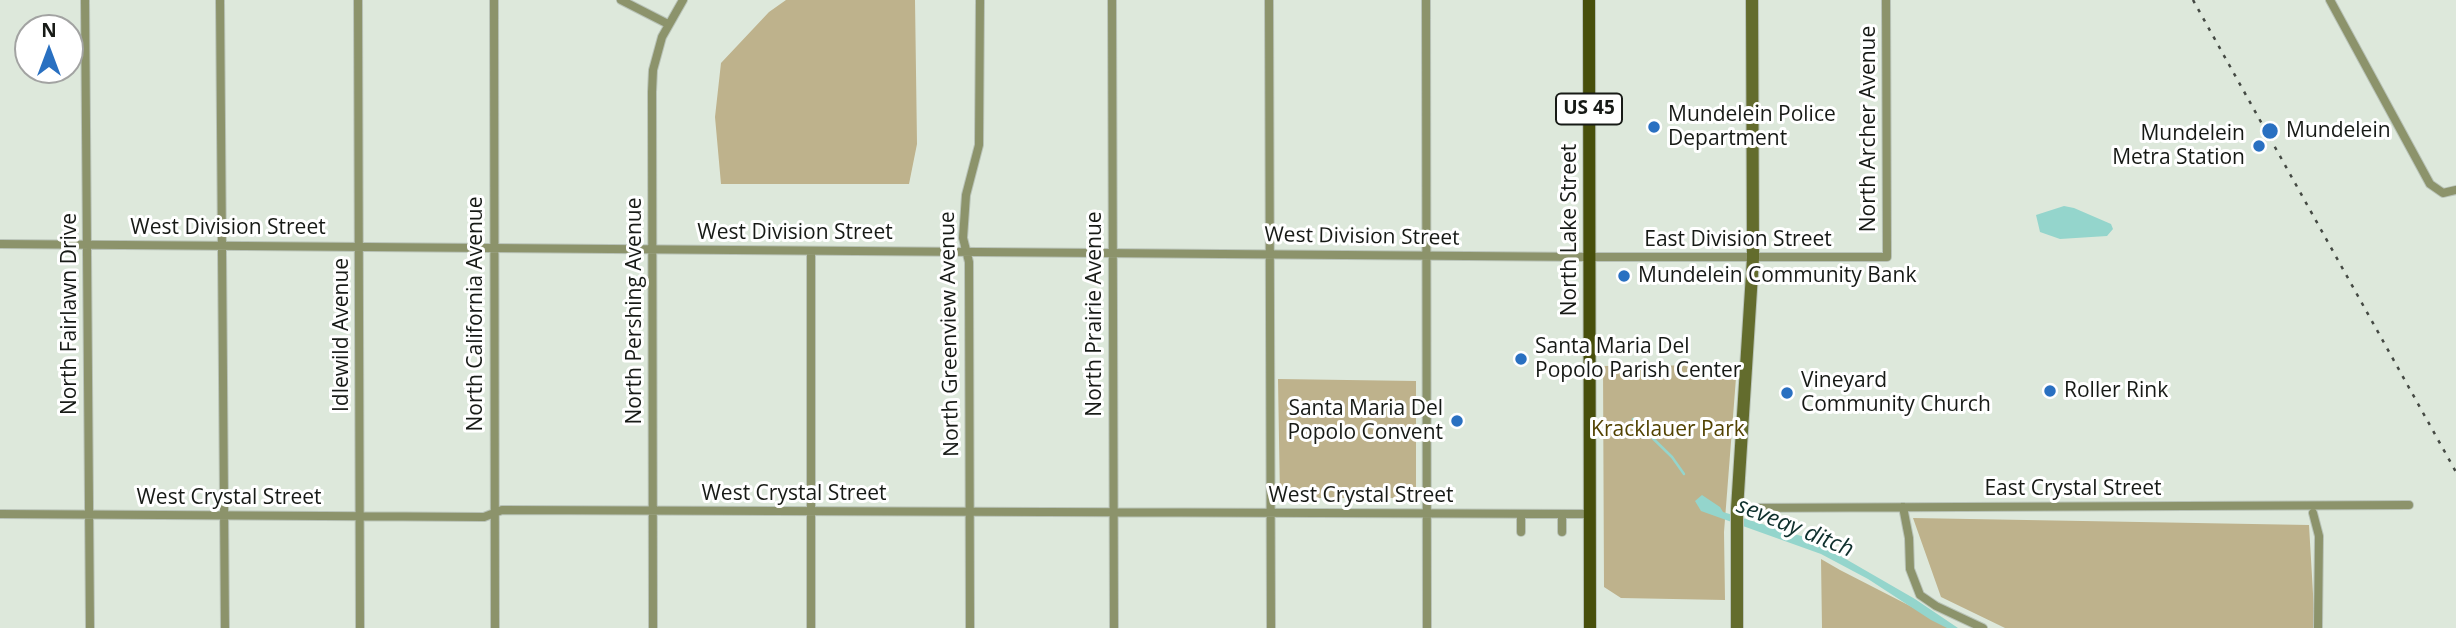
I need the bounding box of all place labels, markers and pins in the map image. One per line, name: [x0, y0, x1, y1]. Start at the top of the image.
place label: Mundelein Police Department: [1668, 102, 1836, 152]
place label: Mundelein: [2286, 118, 2391, 144]
marker: Mundelein Police Department: [1646, 119, 1662, 135]
place label: Mundelein Metra Station: [2112, 121, 2245, 171]
marker: Mundelein: [2260, 121, 2280, 141]
marker: Mundelein Metra Station: [2251, 138, 2267, 154]
place label: Mundelein Community Bank: [1638, 263, 1916, 289]
marker: Mundelein Community Bank: [1616, 268, 1632, 284]
place label: Santa Maria Del Popolo Parish Center: [1535, 334, 1741, 384]
marker: Santa Maria Del Popolo Parish Center: [1513, 351, 1529, 367]
place label: Vineyard Community Church: [1801, 368, 1991, 418]
place label: Roller Rink: [2064, 378, 2168, 404]
marker: Roller Rink: [2042, 383, 2058, 399]
marker: Vineyard Community Church: [1779, 385, 1795, 401]
place label: Santa Maria Del Popolo Convent: [1287, 396, 1443, 446]
marker: Santa Maria Del Popolo Convent: [1449, 413, 1465, 429]

